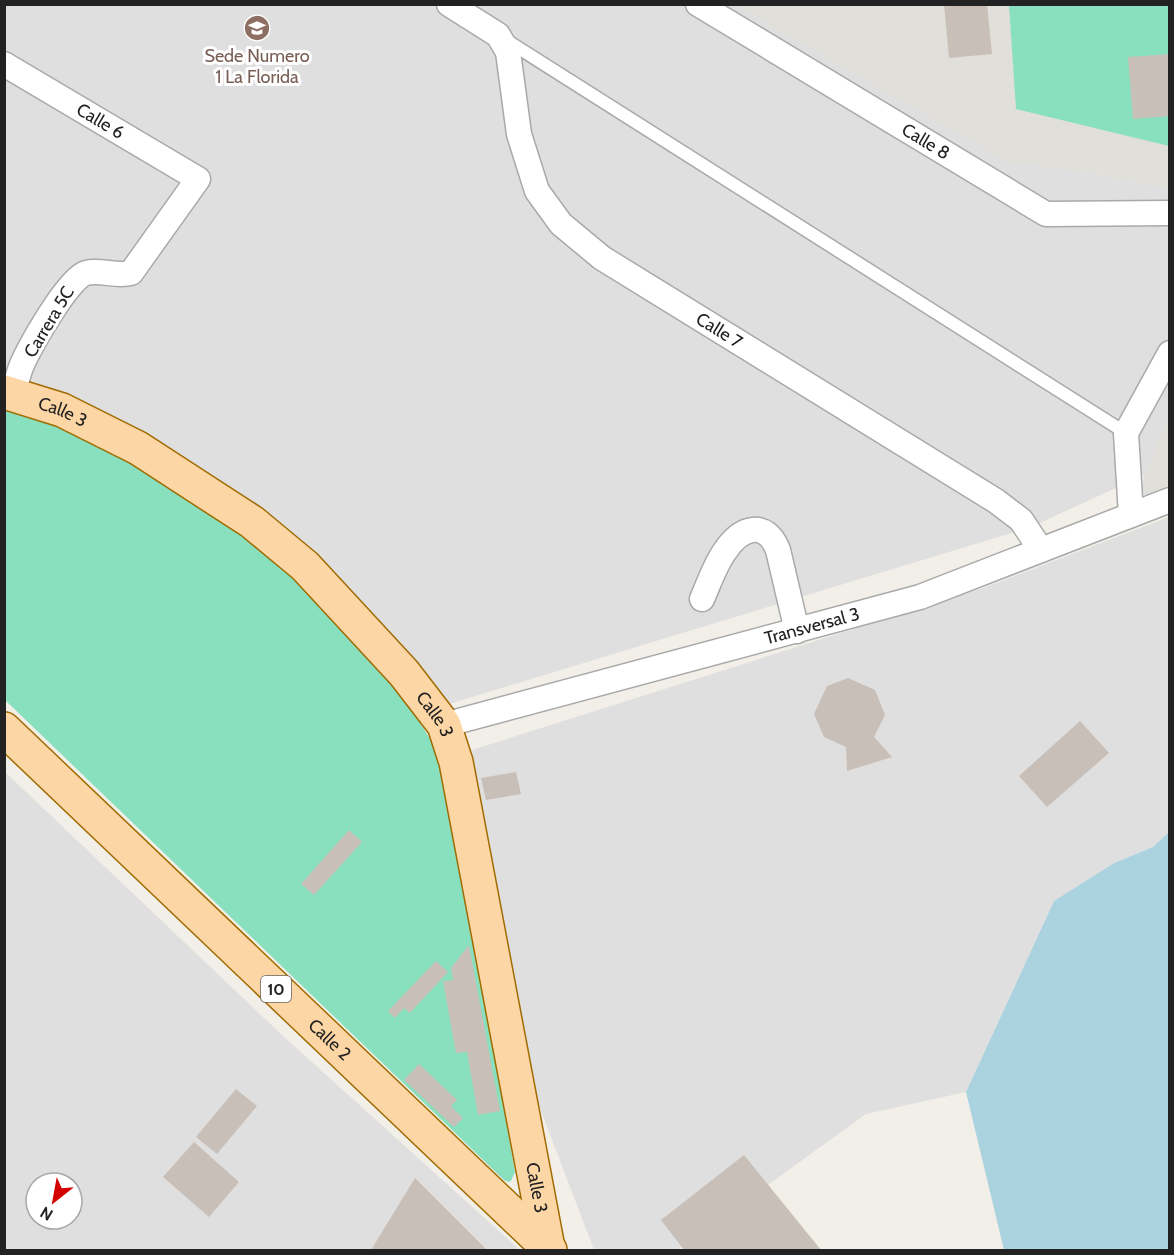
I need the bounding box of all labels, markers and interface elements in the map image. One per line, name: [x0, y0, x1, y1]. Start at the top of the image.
school or university icon: Sede Numero 1 La Florida: [242, 13, 272, 43]
place label: Sede Numero 1 La Florida: [204, 45, 310, 88]
street label: Calle 6: [73, 98, 128, 144]
street label: Calle 8: [898, 118, 954, 164]
street label: Carrera 5C: [19, 282, 79, 362]
street label: Calle 7: [692, 308, 746, 353]
street label: Calle 3: [36, 392, 91, 432]
street label: Transversal 3: [762, 603, 862, 649]
street label: Calle 3: [411, 687, 458, 740]
road number: 10: [261, 976, 291, 1002]
street label: Calle 2: [304, 1014, 356, 1065]
street label: Calle 3: [521, 1160, 552, 1215]
north arrow: [24, 1171, 84, 1231]
text: N: [37, 1202, 56, 1224]

